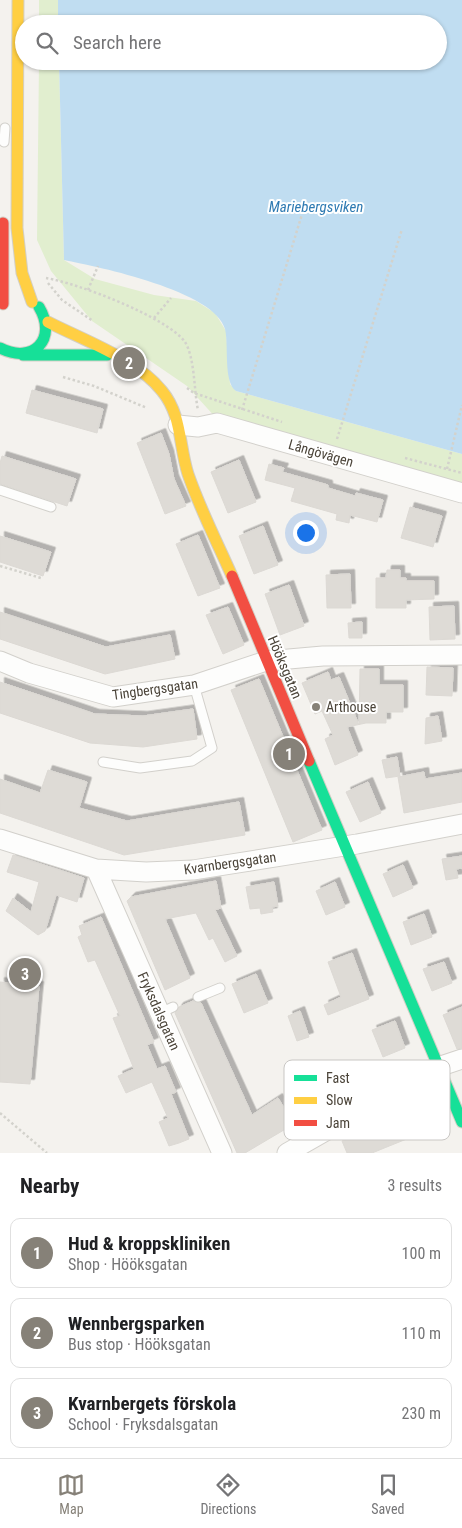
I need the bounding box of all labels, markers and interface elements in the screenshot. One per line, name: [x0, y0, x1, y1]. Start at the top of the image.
search box: [15, 15, 447, 70]
icon: search: [33, 29, 61, 57]
text: Search here: [73, 31, 161, 54]
water label: Mariebergsviken: [269, 198, 363, 216]
pin: 2: [113, 344, 145, 382]
street label: Långövägen: [287, 436, 355, 470]
your location: [293, 520, 319, 546]
street label: Hööksgatan: [265, 633, 305, 701]
street label: Tingbergsgatan: [111, 675, 199, 703]
place label: Arthouse: [326, 699, 377, 715]
marker: Arthouse: [310, 701, 322, 713]
pin: 1: [273, 735, 305, 773]
street label: Kvarnbergsgatan: [183, 849, 277, 877]
pin: 3: [9, 955, 41, 993]
street label: Fryksdalsgatan: [135, 969, 183, 1053]
legend: [284, 1060, 450, 1140]
text: Fast: [326, 1070, 350, 1086]
text: Slow: [326, 1092, 353, 1108]
text: Jam: [326, 1115, 350, 1131]
text: Nearby: [20, 1174, 79, 1198]
text: 3 results: [387, 1176, 442, 1195]
text: Hud & kroppskliniken: [68, 1232, 230, 1255]
text: 1: [33, 1244, 41, 1263]
text: 100 m: [402, 1244, 441, 1263]
text: Shop · Hööksgatan: [68, 1255, 187, 1274]
text: Wennbergsparken: [68, 1312, 205, 1335]
text: 2: [33, 1324, 41, 1343]
text: 110 m: [402, 1324, 441, 1343]
text: Bus stop · Hööksgatan: [68, 1335, 211, 1354]
text: Kvarnbergets förskola: [68, 1392, 236, 1415]
text: 3: [33, 1404, 41, 1423]
text: 230 m: [402, 1404, 441, 1423]
text: School · Fryksdalsgatan: [68, 1415, 218, 1434]
tab: Map: [57, 1471, 85, 1517]
tab: Directions: [200, 1471, 256, 1517]
tab: Saved: [371, 1471, 405, 1517]

